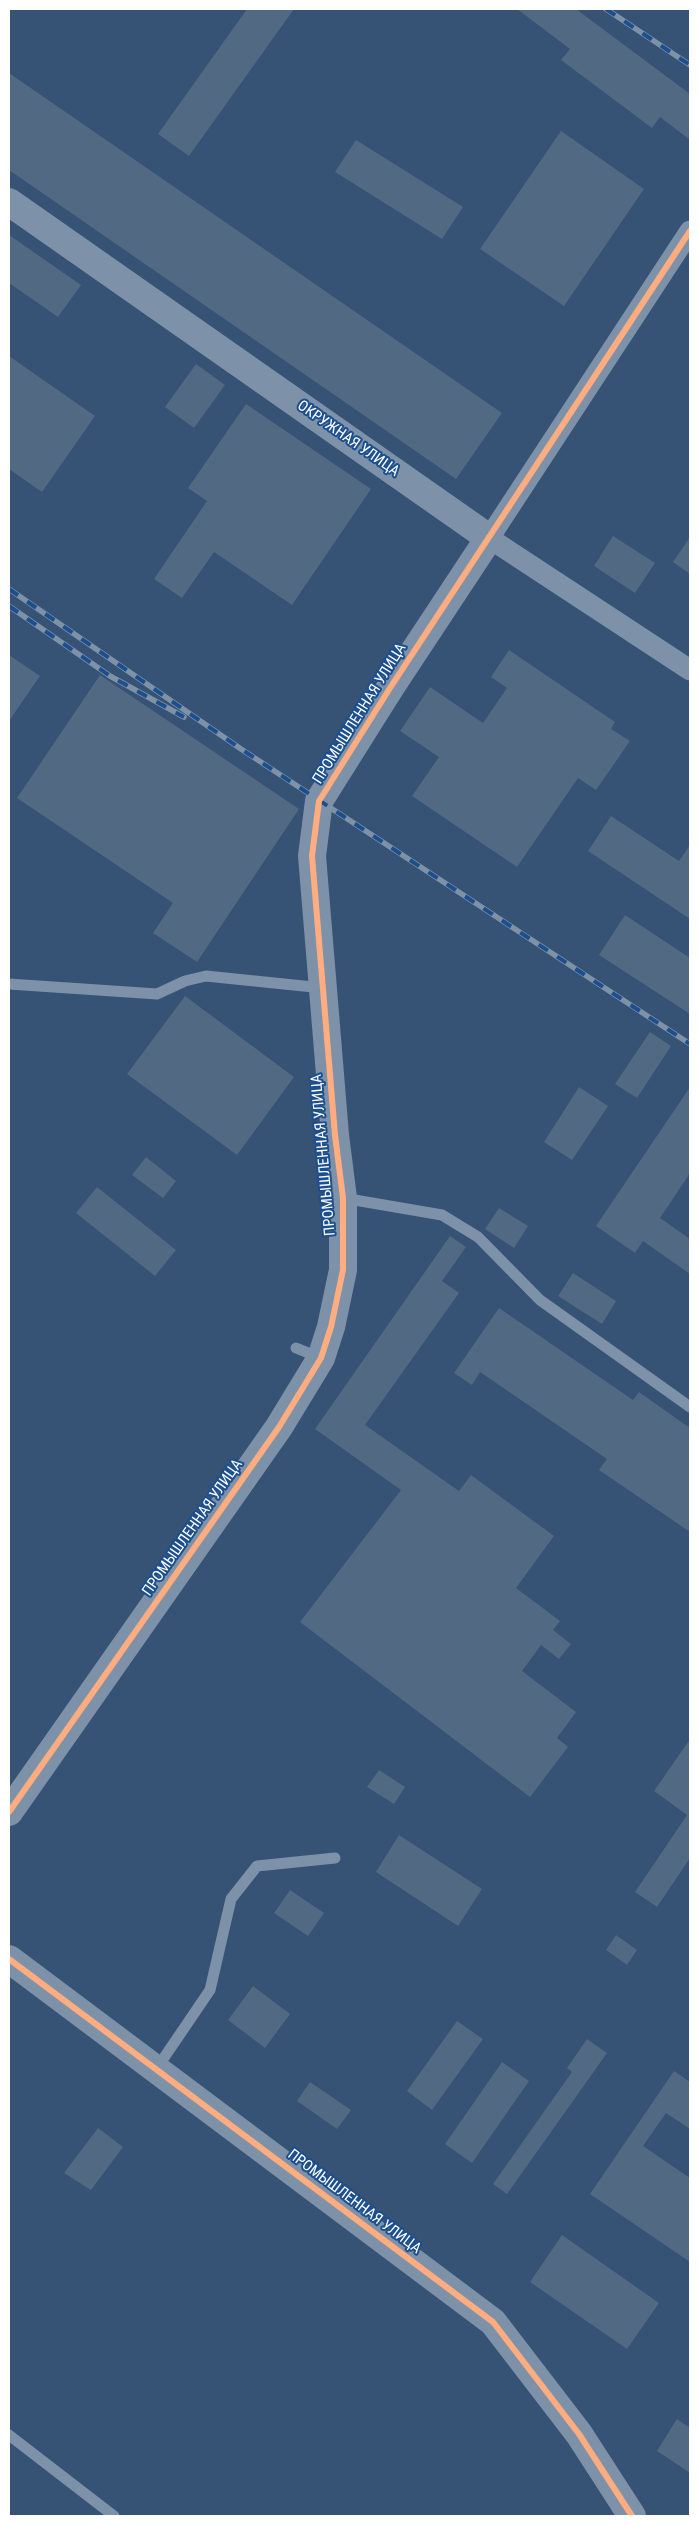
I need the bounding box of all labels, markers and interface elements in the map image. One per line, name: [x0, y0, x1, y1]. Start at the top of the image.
street label: ОКРУЖНАЯ УЛИЦА: [293, 397, 403, 481]
street label: ПРОМЫШЛЕННАЯ УЛИЦА: [309, 640, 411, 788]
street label: ПРОМЫШЛЕННАЯ УЛИЦА: [308, 1073, 340, 1237]
street label: ПРОМЫШЛЕННАЯ УЛИЦА: [139, 1456, 247, 1600]
street label: ПРОМЫШЛЕННАЯ УЛИЦА: [284, 2146, 424, 2258]

